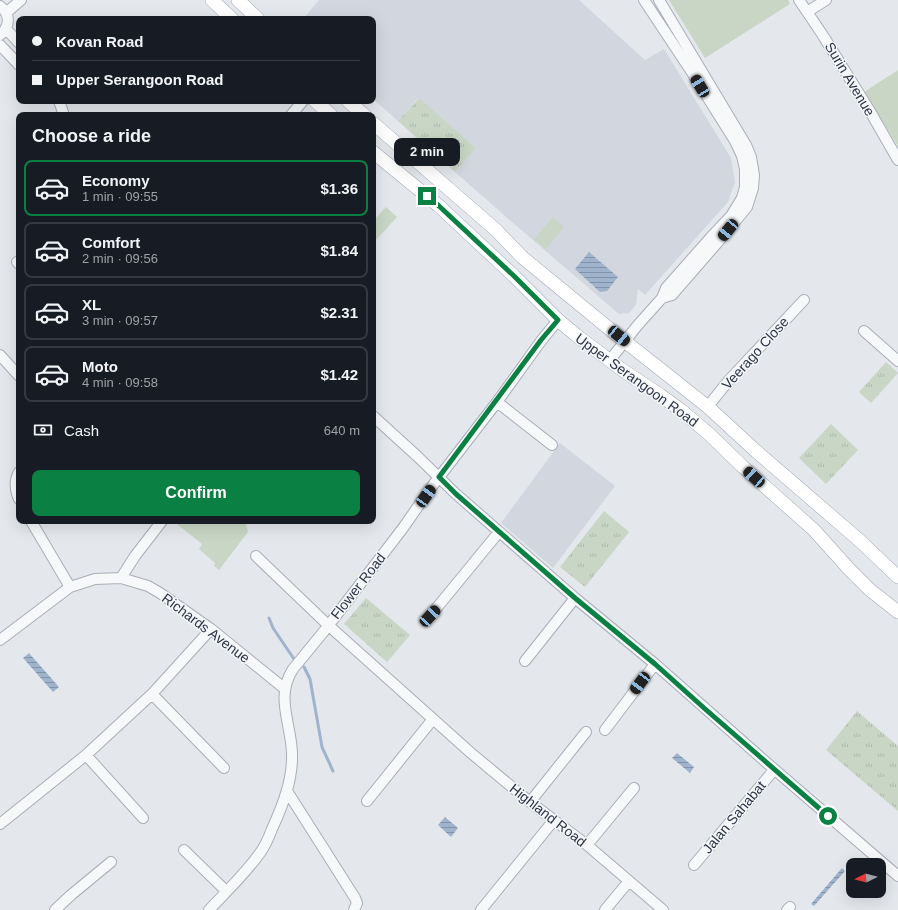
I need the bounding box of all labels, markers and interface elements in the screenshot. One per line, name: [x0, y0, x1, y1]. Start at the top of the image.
text: Kovan Road: [56, 33, 144, 50]
street label: Surin Avenue: [822, 39, 878, 119]
text: Upper Serangoon Road: [56, 71, 224, 88]
car: [689, 73, 711, 99]
text: Choose a ride: [32, 126, 151, 146]
callout: 2 min: [394, 138, 460, 166]
text: 2 min: [410, 144, 444, 159]
icon: car: [34, 170, 70, 206]
text: Economy: [82, 172, 150, 189]
text: $1.36: [320, 180, 358, 197]
route end: [418, 187, 436, 205]
text: 1 min · 09:55: [82, 189, 158, 204]
car: [716, 217, 740, 243]
icon: car: [34, 232, 70, 268]
text: Comfort: [82, 234, 140, 251]
text: $1.84: [320, 242, 358, 259]
text: 2 min · 09:56: [82, 251, 158, 266]
icon: car: [34, 294, 70, 330]
text: XL: [82, 296, 101, 313]
text: $2.31: [320, 304, 358, 321]
text: 3 min · 09:57: [82, 313, 158, 328]
street label: Veerago Close: [718, 313, 792, 392]
car: [606, 324, 632, 348]
street label: Upper Serangoon Road: [572, 330, 702, 430]
icon: car: [34, 356, 70, 392]
text: Moto: [82, 358, 118, 375]
text: $1.42: [320, 366, 358, 383]
text: 4 min · 09:58: [82, 375, 158, 390]
icon: cash: [32, 419, 54, 441]
text: Cash: [64, 422, 99, 439]
text: 640 m: [324, 423, 360, 438]
car: [741, 465, 767, 489]
button: Confirm: [32, 470, 360, 516]
car: [414, 483, 438, 509]
street label: Flower Road: [327, 550, 389, 622]
street label: Richards Avenue: [159, 590, 253, 666]
car: [417, 603, 443, 629]
car: [628, 670, 652, 696]
street label: Jalan Sahabat: [699, 777, 769, 856]
street label: Highland Road: [507, 780, 589, 850]
route start: [819, 807, 837, 825]
north arrow: [846, 858, 886, 898]
map controls: [846, 858, 886, 898]

